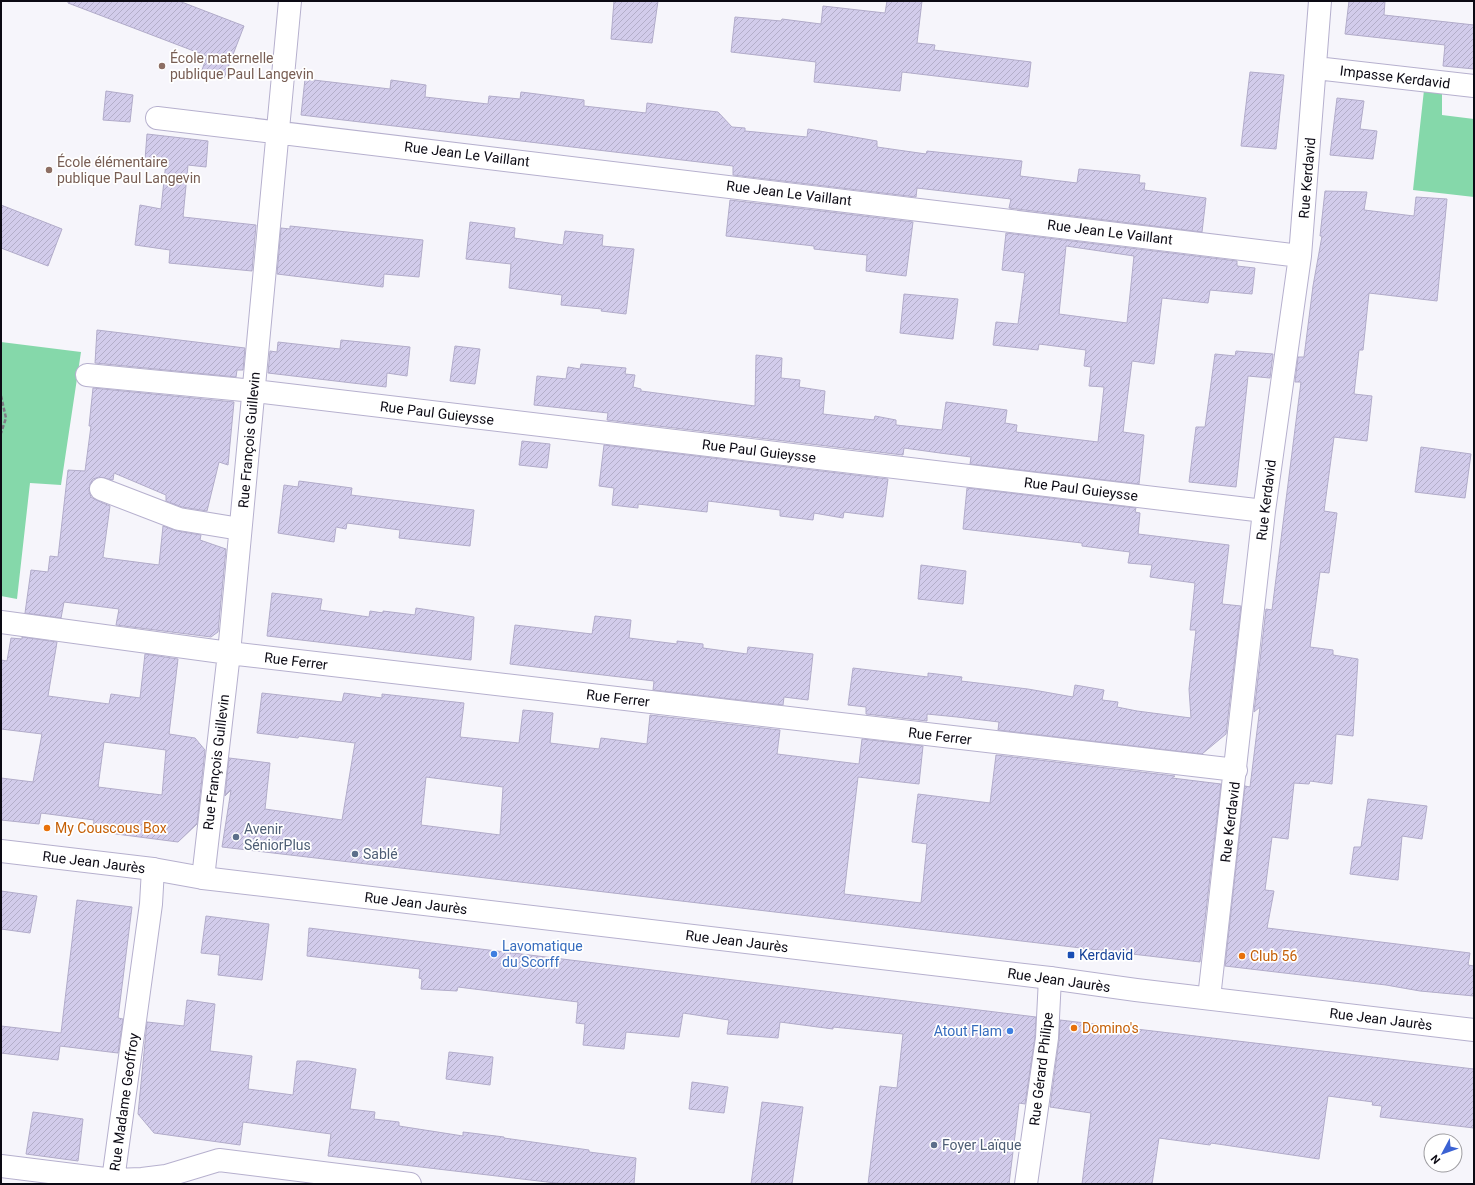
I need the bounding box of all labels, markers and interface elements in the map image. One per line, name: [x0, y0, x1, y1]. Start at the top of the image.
place label: École maternelle publique Paul Langevin: [170, 49, 314, 82]
marker: École maternelle publique Paul Langevin: [157, 61, 167, 71]
street label: Impasse Kerdavid: [1339, 62, 1451, 92]
street label: Rue Kerdavid: [1295, 137, 1319, 219]
street label: Rue Jean Le Vaillant: [403, 138, 531, 170]
place label: École élémentaire publique Paul Langevin: [57, 153, 201, 186]
marker: École élémentaire publique Paul Langevin: [44, 165, 54, 175]
street label: Rue Jean Le Vaillant: [725, 177, 853, 209]
street label: Rue Jean Le Vaillant: [1046, 216, 1174, 248]
street label: Rue François Guillevin: [235, 371, 263, 509]
street label: Rue Paul Guieysse: [379, 398, 495, 428]
street label: Rue Paul Guieysse: [701, 436, 817, 466]
street label: Rue Kerdavid: [1253, 459, 1279, 541]
street label: Rue Paul Guieysse: [1023, 474, 1139, 504]
street label: Rue Ferrer: [263, 649, 329, 673]
street label: Rue Ferrer: [585, 686, 651, 710]
street label: Rue François Guillevin: [200, 693, 232, 831]
street label: Rue Ferrer: [907, 724, 973, 748]
street label: Rue Kerdavid: [1217, 781, 1243, 863]
place label: My Couscous Box: [55, 820, 167, 836]
place label: Avenir SéniorPlus: [244, 821, 311, 853]
marker: My Couscous Box: [42, 823, 52, 833]
marker: Avenir SéniorPlus: [231, 832, 241, 842]
place label: Sablé: [363, 846, 398, 862]
street label: Rue Jean Jaurès: [42, 848, 146, 876]
marker: Sablé: [350, 849, 360, 859]
street label: Rue Jean Jaurès: [364, 889, 468, 917]
street label: Rue Jean Jaurès: [685, 927, 789, 955]
place label: Lavomatique du Scorff: [502, 938, 583, 970]
place label: Kerdavid: [1079, 947, 1133, 963]
place label: Club 56: [1250, 948, 1297, 964]
marker: Lavomatique du Scorff: [489, 949, 499, 959]
marker: Kerdavid: [1066, 950, 1076, 960]
marker: Club 56: [1237, 951, 1247, 961]
street label: Rue Jean Jaurès: [1007, 965, 1111, 995]
street label: Rue Jean Jaurès: [1329, 1005, 1433, 1033]
street label: Rue Gérard Philipe: [1026, 1011, 1056, 1127]
place label: Domino's: [1082, 1020, 1139, 1036]
place label: Atout Flam: [934, 1023, 1002, 1039]
marker: Domino's: [1069, 1023, 1079, 1033]
marker: Atout Flam: [1005, 1026, 1015, 1036]
street label: Rue Madame Geoffroy: [106, 1031, 142, 1172]
north arrow: [1423, 1133, 1463, 1173]
place label: Foyer Laïque: [942, 1137, 1021, 1153]
marker: Foyer Laïque: [929, 1140, 939, 1150]
text: N: [1428, 1152, 1443, 1166]

